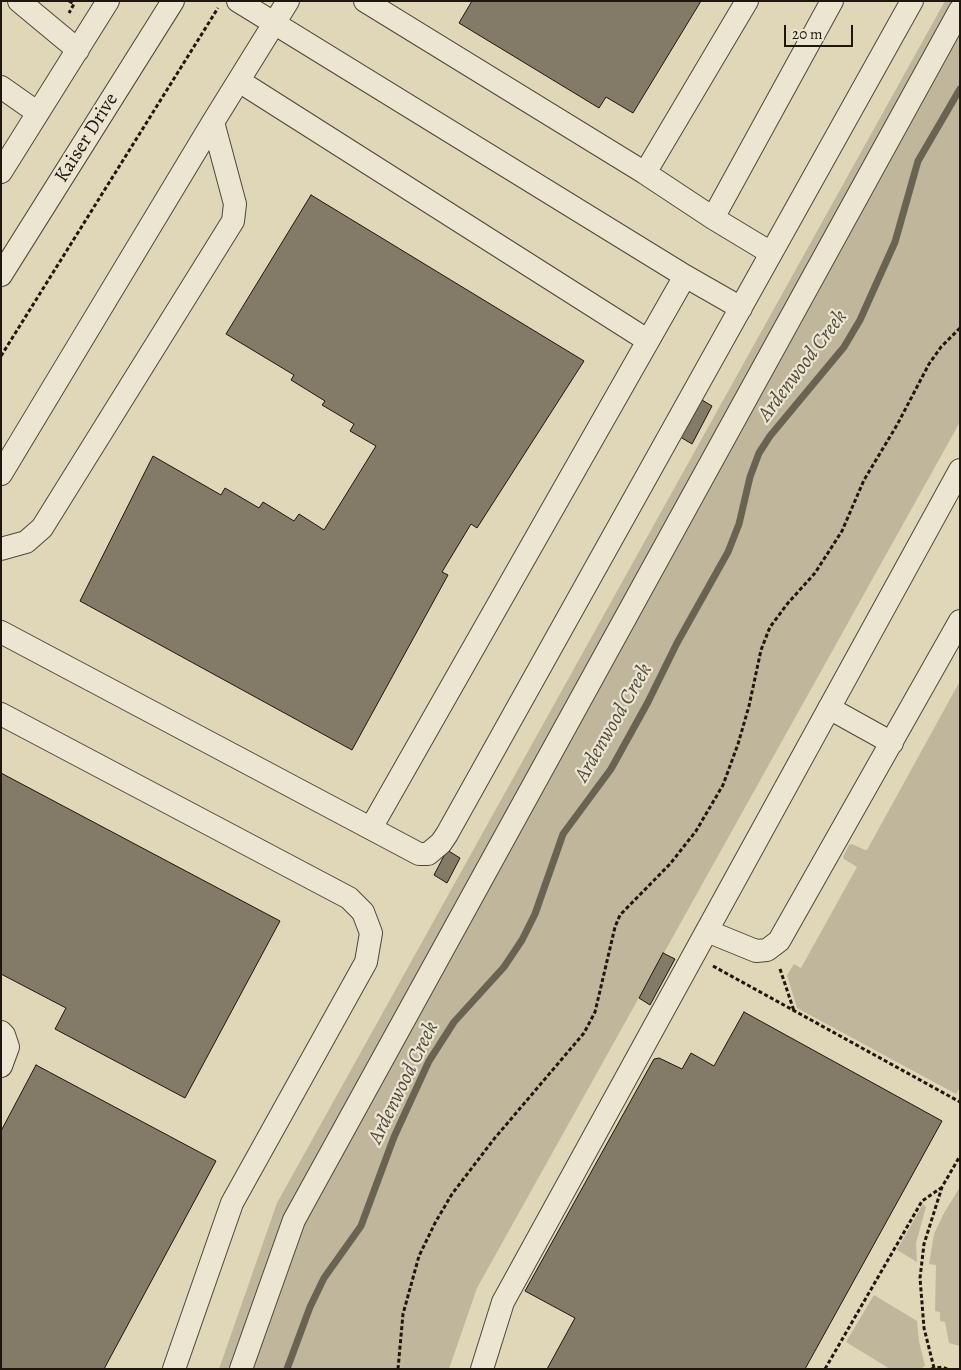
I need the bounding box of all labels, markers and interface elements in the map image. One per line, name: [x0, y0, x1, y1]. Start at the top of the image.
scale bar: [786, 15, 855, 47]
text: 20 m: [792, 24, 823, 44]
street label: Kaiser Drive: [50, 89, 124, 187]
water label: Ardenwood Creek: [753, 305, 853, 427]
water label: Ardenwood Creek: [570, 659, 658, 787]
water label: Ardenwood Creek: [364, 1018, 444, 1148]

